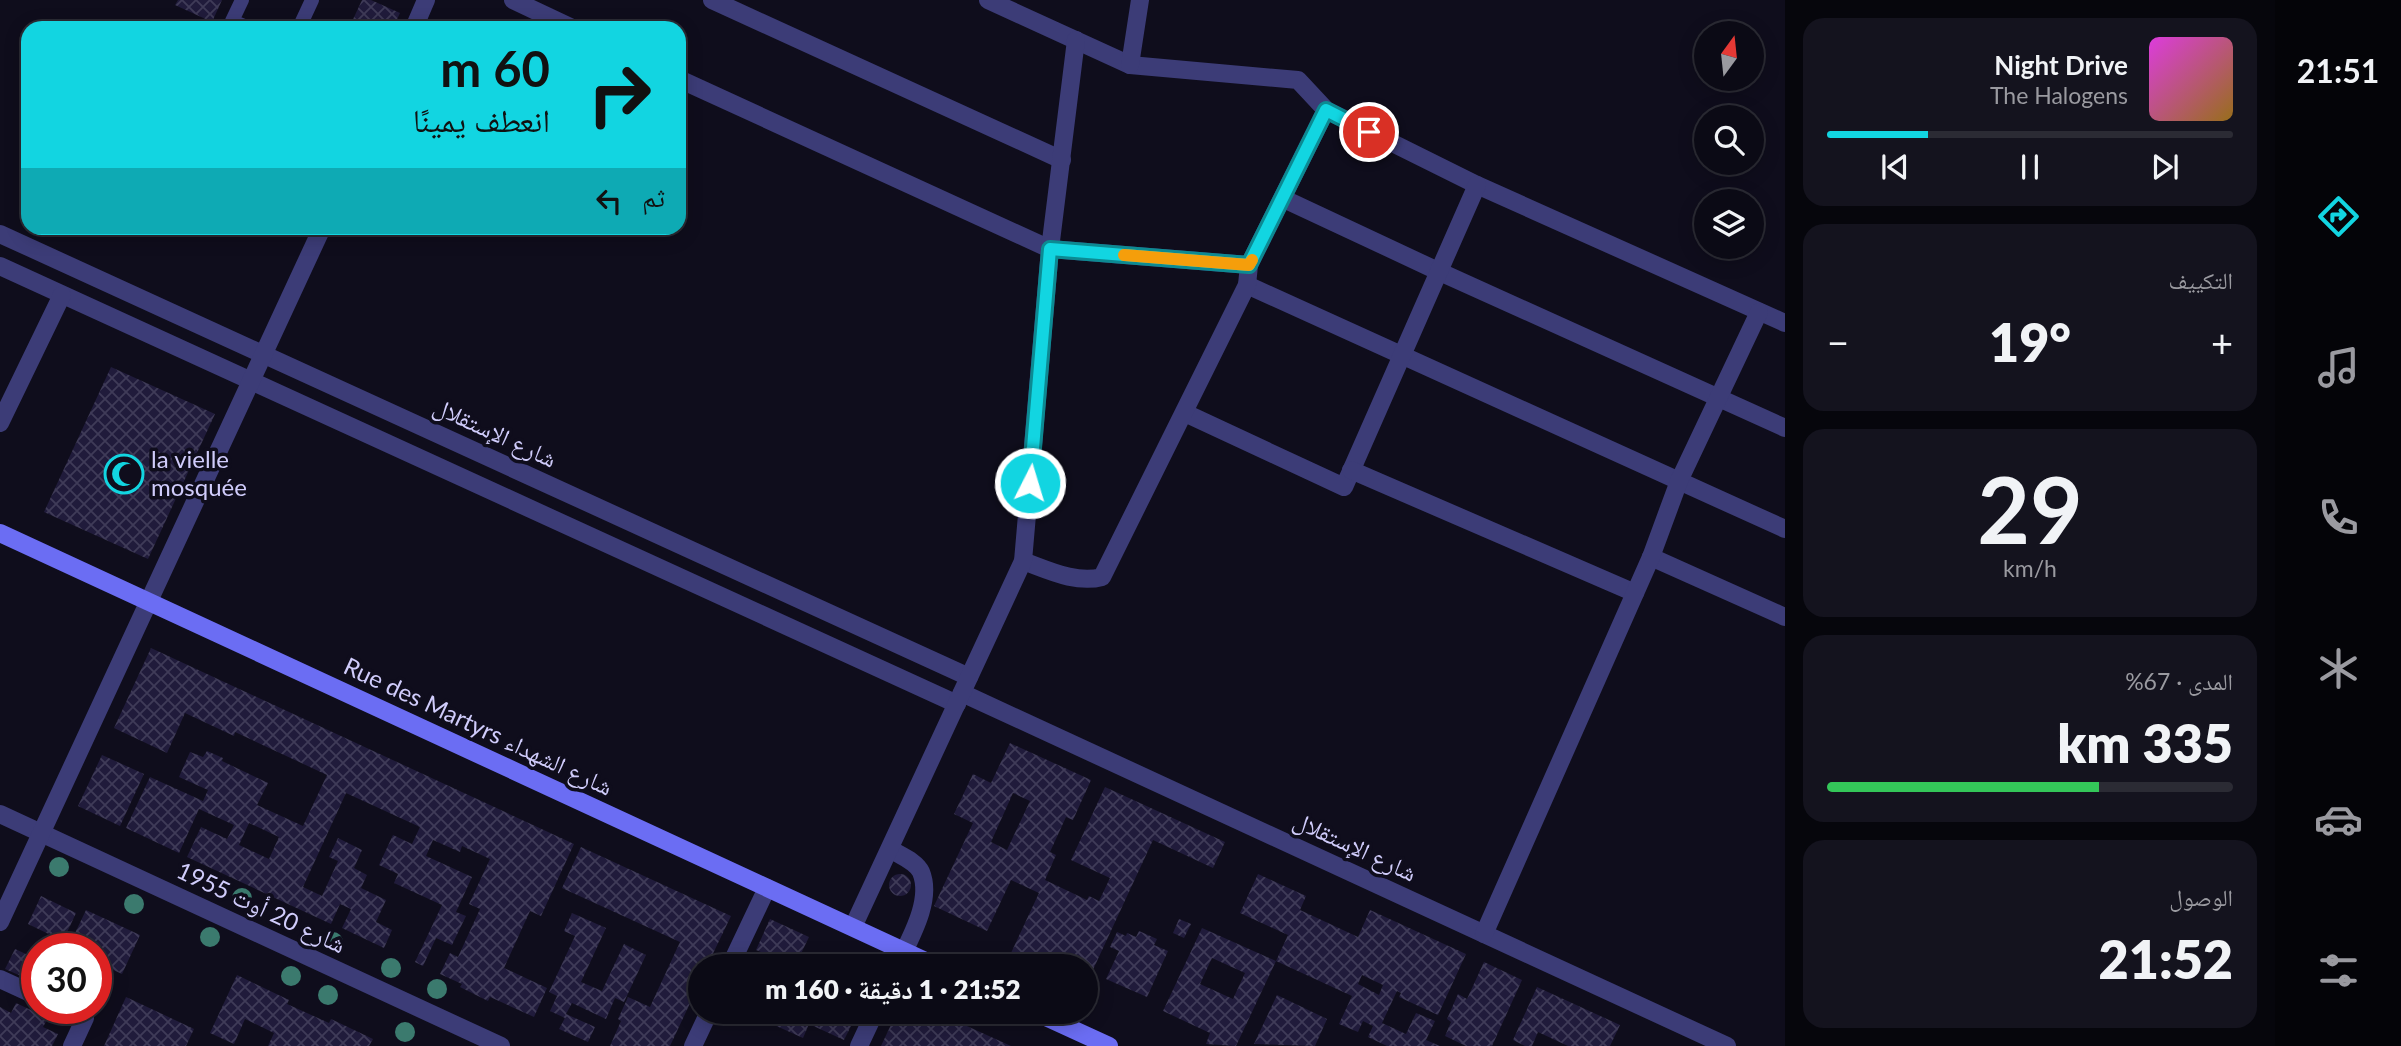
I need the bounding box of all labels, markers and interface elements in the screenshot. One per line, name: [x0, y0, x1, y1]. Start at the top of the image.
north arrow: [1694, 21, 1764, 91]
map controls: [1694, 21, 1764, 259]
text: 60 m: [440, 39, 550, 97]
icon: right: [574, 49, 665, 140]
text: Night Drive: [1994, 49, 2128, 81]
text: 21:51: [2297, 51, 2379, 90]
text: The Halogens: [1990, 81, 2128, 109]
text: انعطف يمينًا: [413, 100, 550, 139]
pin: [1339, 102, 1399, 162]
button: search: [1694, 105, 1764, 175]
icon: arrive: [1350, 113, 1388, 151]
icon: previous: [1876, 148, 1914, 186]
icon: pause: [2011, 148, 2049, 186]
icon: next: [2146, 148, 2184, 186]
text: ثم: [642, 181, 665, 213]
icon: left: [590, 182, 628, 220]
button: layers: [1694, 189, 1764, 259]
icon: directions: [2314, 192, 2363, 241]
text: التكييف: [2168, 266, 2233, 294]
text: 19°: [1989, 311, 2071, 373]
text: −: [1827, 319, 1849, 365]
text: +: [2211, 319, 2233, 365]
icon: music: [2314, 343, 2363, 392]
street label: شارع الإستقلال: [429, 390, 562, 475]
place label: la vielle mosquée: [151, 444, 247, 501]
position arrow: [993, 446, 1067, 520]
mosque icon: la vielle mosquée: [103, 453, 145, 495]
text: 29: [1977, 454, 2083, 563]
icon: phone: [2314, 493, 2363, 542]
text: km/h: [2003, 554, 2057, 582]
icon: climate: [2314, 644, 2363, 693]
street label: Rue des Martyrs شارع الشهداء: [339, 651, 618, 803]
text: المدى · 67%: [2125, 667, 2233, 695]
text: 335 km: [2057, 712, 2233, 774]
icon: car: [2314, 795, 2363, 844]
street label: شارع الإستقلال: [1289, 804, 1422, 889]
street label: شارع 20 أوت 1955: [172, 855, 351, 960]
text: الوصول: [2169, 883, 2233, 911]
text: 21:52: [2099, 928, 2233, 990]
speed limit sign: 30: [21, 933, 112, 1024]
icon: filters: [2314, 946, 2363, 995]
text: 21:52 · 1 دقيقة · 160 m: [765, 973, 1021, 1005]

